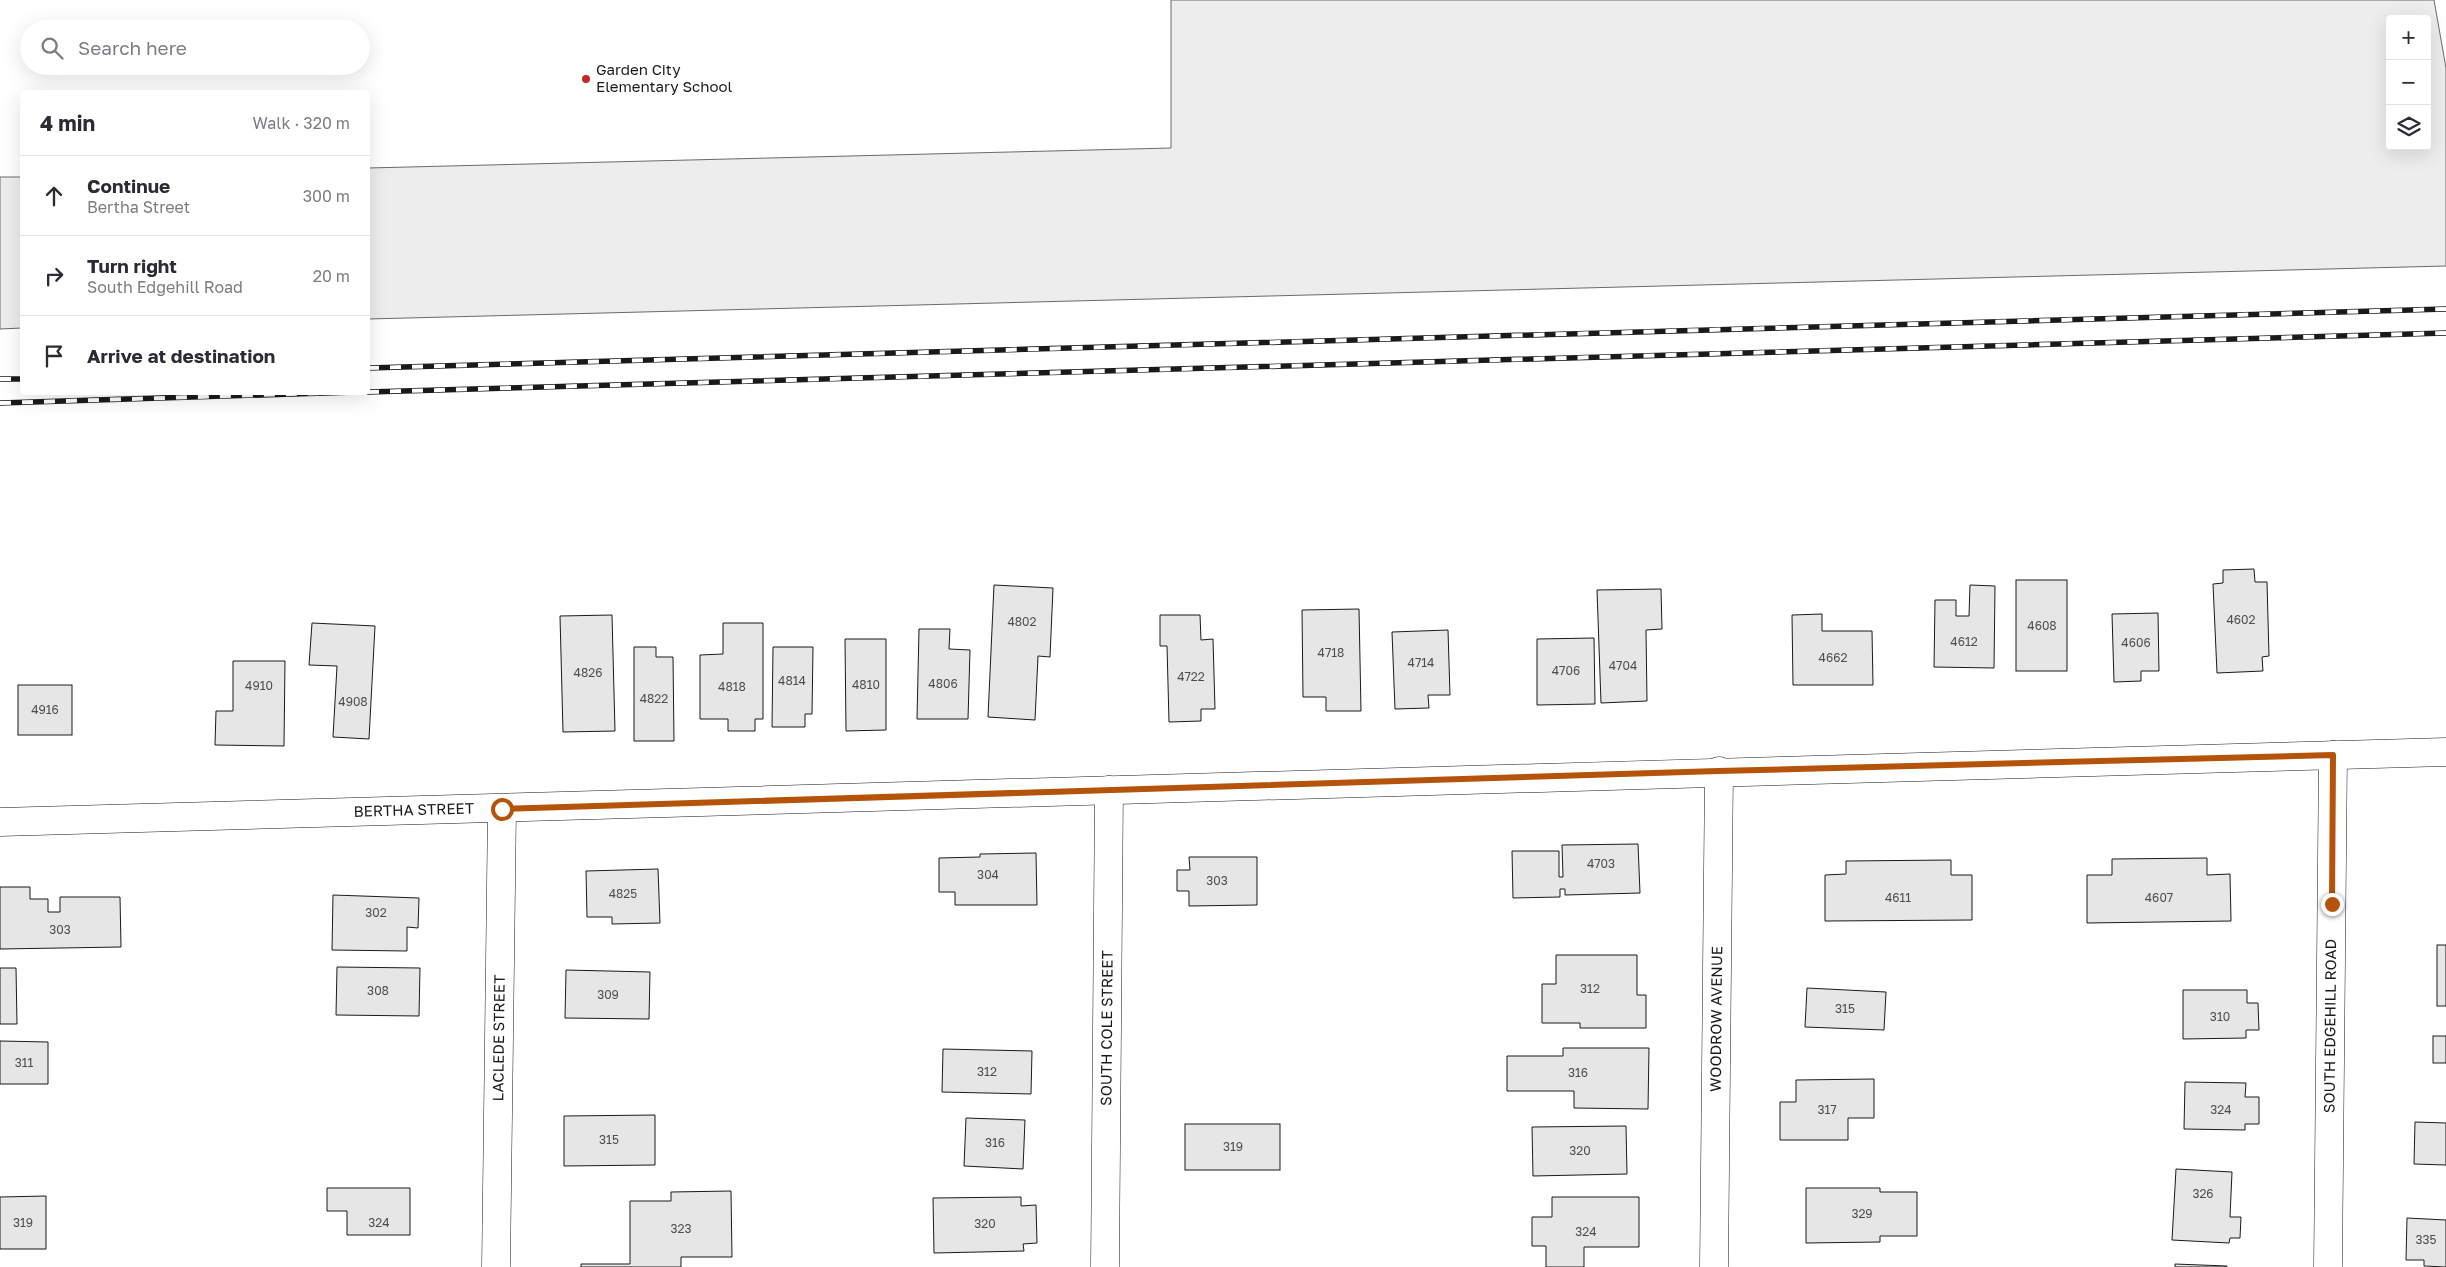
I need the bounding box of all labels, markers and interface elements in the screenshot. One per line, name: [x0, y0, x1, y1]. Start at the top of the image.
map controls: [2386, 15, 2431, 150]
button: +: [2386, 15, 2431, 60]
search box: [20, 20, 370, 75]
icon: search: [38, 34, 66, 62]
text: Search here: [78, 36, 187, 59]
place label: Garden City Elementary School: [596, 60, 732, 95]
button: −: [2386, 60, 2431, 105]
marker: Garden City Elementary School: [580, 73, 592, 85]
button: layers: [2386, 105, 2431, 150]
text: 4 min: [40, 110, 95, 136]
text: Walk · 320 m: [253, 113, 350, 133]
text: Continue: [87, 174, 170, 197]
icon: ahead: [40, 182, 68, 210]
text: 300 m: [303, 186, 350, 206]
text: Bertha Street: [87, 197, 190, 217]
text: Turn right: [87, 254, 177, 277]
icon: right: [40, 262, 68, 290]
text: 20 m: [313, 266, 350, 286]
text: South Edgehill Road: [87, 277, 243, 297]
icon: arrive: [40, 342, 68, 370]
text: Arrive at destination: [87, 344, 275, 367]
house number: 4602: [2227, 612, 2256, 627]
house number: 4802: [1007, 614, 1037, 629]
house number: 4608: [2027, 618, 2057, 633]
house number: 4612: [1950, 634, 1978, 649]
house number: 4606: [2121, 635, 2151, 650]
house number: 4718: [1318, 645, 1344, 660]
house number: 4662: [1819, 650, 1847, 665]
house number: 4714: [1408, 655, 1434, 670]
house number: 4704: [1609, 658, 1637, 673]
house number: 4706: [1552, 663, 1580, 678]
house number: 4826: [574, 665, 602, 680]
house number: 4722: [1177, 669, 1205, 684]
house number: 4814: [778, 673, 806, 688]
house number: 4806: [928, 676, 958, 691]
house number: 4810: [852, 677, 880, 692]
house number: 4910: [245, 678, 273, 693]
house number: 4818: [718, 679, 746, 694]
house number: 4822: [640, 691, 668, 706]
house number: 4908: [338, 694, 368, 709]
house number: 4916: [31, 702, 59, 717]
street label: BERTHA STREET: [353, 798, 474, 820]
route start: [491, 798, 514, 821]
house number: 4703: [1587, 856, 1615, 871]
house number: 304: [977, 867, 999, 882]
house number: 303: [1206, 873, 1228, 888]
house number: 4825: [609, 886, 637, 901]
house number: 4611: [1885, 890, 1911, 905]
house number: 4607: [2145, 890, 2173, 905]
route end: [2321, 893, 2344, 916]
house number: 302: [365, 905, 387, 920]
house number: 303: [49, 922, 71, 937]
street label: SOUTH EDGEHILL ROAD: [2320, 939, 2339, 1113]
street label: WOODROW AVENUE: [1706, 946, 1725, 1092]
street label: SOUTH COLE STREET: [1096, 950, 1116, 1106]
street label: LACLEDE STREET: [488, 974, 508, 1102]
house number: 312: [1580, 981, 1600, 996]
house number: 308: [367, 983, 389, 998]
house number: 309: [597, 987, 619, 1002]
house number: 315: [1835, 1001, 1855, 1016]
house number: 310: [2210, 1009, 2230, 1024]
house number: 311: [15, 1055, 34, 1070]
house number: 312: [977, 1064, 997, 1079]
house number: 316: [1568, 1065, 1588, 1080]
house number: 317: [1817, 1102, 1837, 1117]
house number: 324: [2210, 1102, 2232, 1117]
house number: 315: [599, 1132, 619, 1147]
house number: 316: [985, 1135, 1005, 1150]
house number: 319: [1223, 1139, 1243, 1154]
house number: 320: [1569, 1143, 1591, 1158]
house number: 326: [2192, 1186, 2214, 1201]
house number: 329: [1851, 1206, 1873, 1221]
house number: 319: [13, 1215, 33, 1230]
house number: 324: [368, 1215, 390, 1230]
house number: 320: [974, 1216, 996, 1231]
house number: 323: [670, 1221, 692, 1236]
house number: 324: [1575, 1224, 1597, 1239]
house number: 335: [2415, 1232, 2437, 1247]

